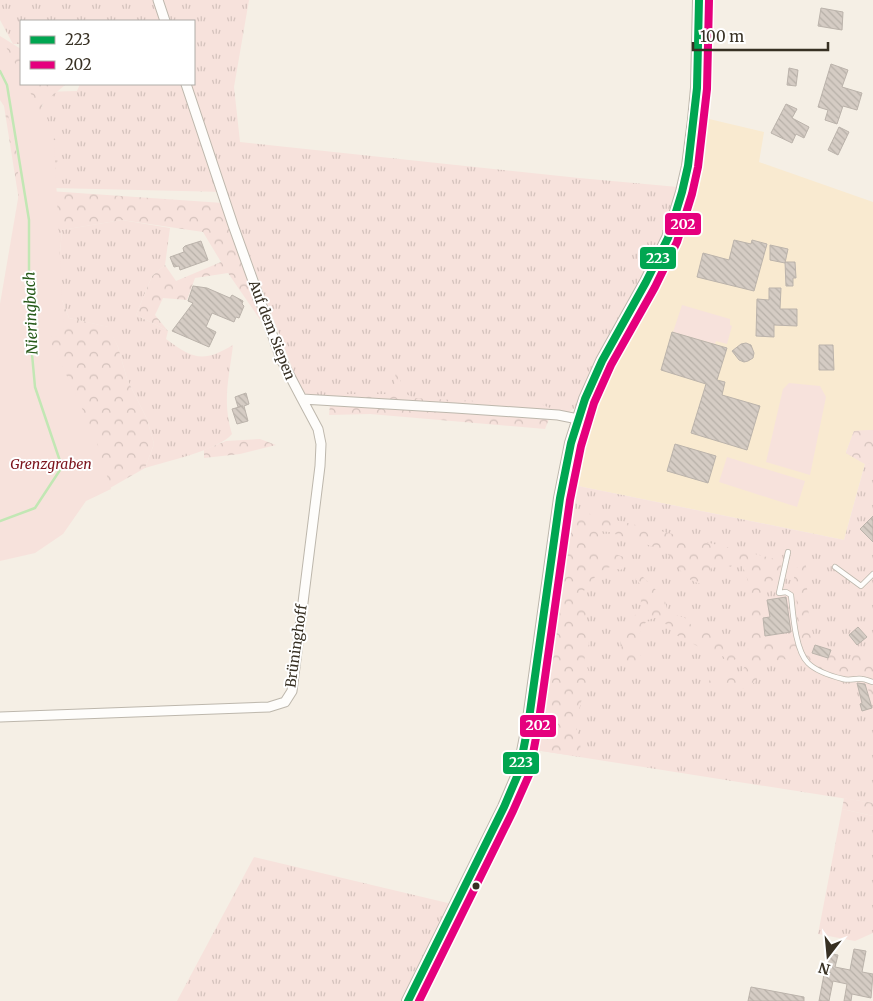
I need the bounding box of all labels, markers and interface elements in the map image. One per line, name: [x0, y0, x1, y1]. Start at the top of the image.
legend: [20, 20, 195, 85]
scale bar: [693, 20, 828, 52]
text: 100 m: [700, 27, 744, 46]
text: 223: [65, 30, 91, 49]
text: 202: [65, 55, 92, 74]
line badge: 202: [664, 212, 702, 236]
text: 202: [670, 215, 696, 233]
line badge: 223: [639, 246, 677, 270]
text: 223: [646, 249, 670, 267]
water label: Nieringbach: [20, 271, 41, 355]
street label: Auf dem Siepen: [244, 277, 299, 382]
park label: Grenzgraben: [10, 455, 92, 473]
street label: Brüninghoff: [281, 603, 311, 689]
line badge: 202: [519, 714, 557, 738]
text: 202: [525, 716, 551, 734]
line badge: 223: [502, 751, 540, 775]
text: 223: [509, 753, 533, 771]
unlabelled marker: [471, 881, 481, 891]
north arrow: [803, 931, 853, 981]
text: N: [817, 958, 832, 979]

